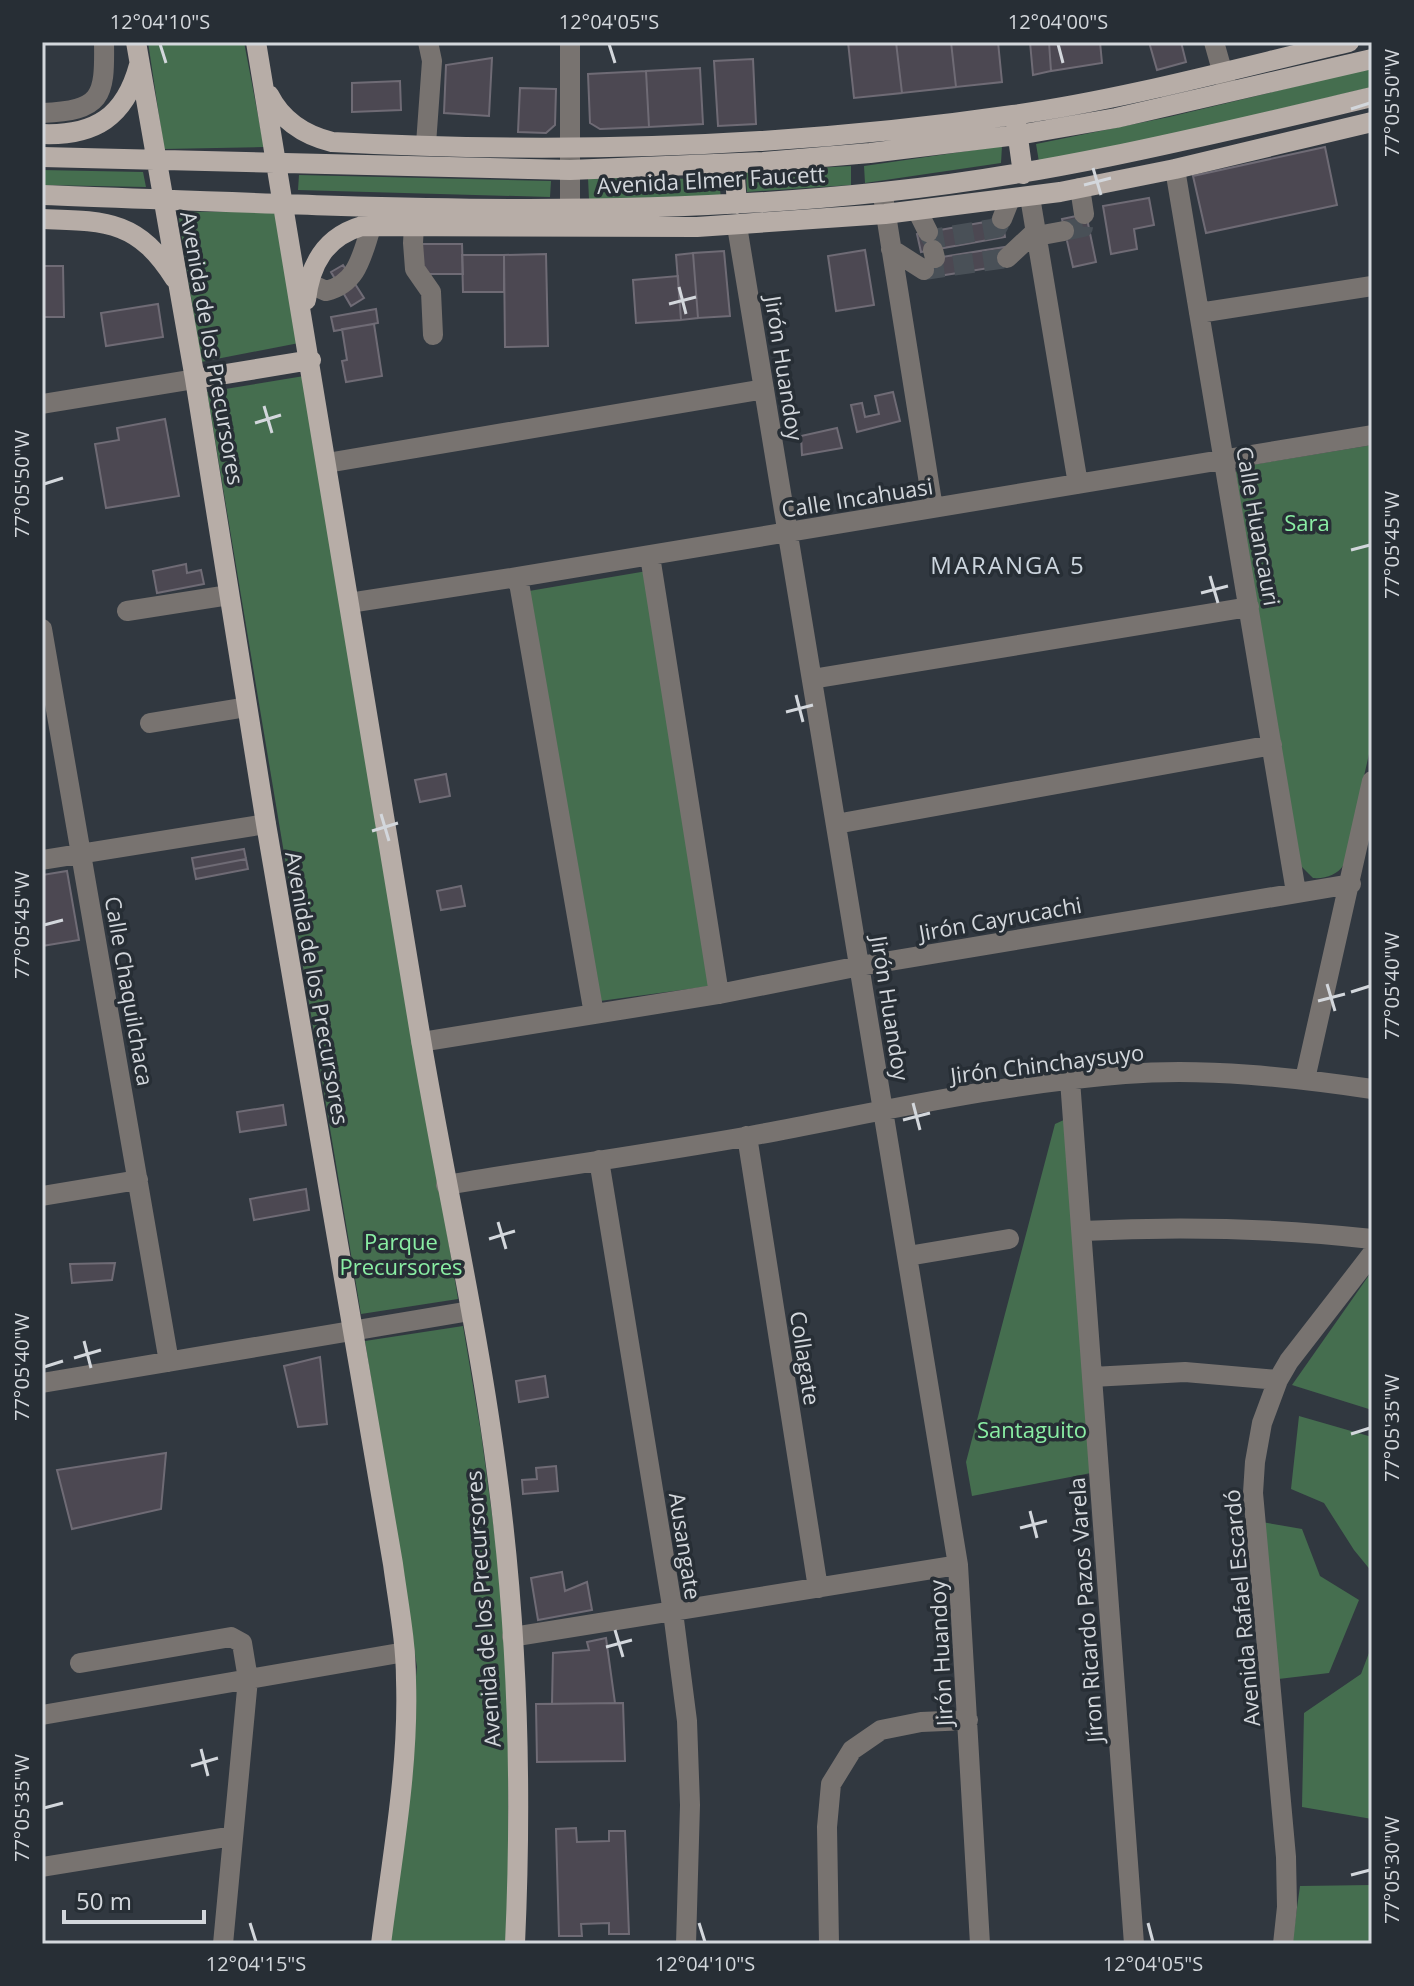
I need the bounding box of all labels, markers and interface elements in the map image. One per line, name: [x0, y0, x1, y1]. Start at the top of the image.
text: 12°04'10"S: [110, 8, 210, 35]
text: 12°04'05"S: [559, 8, 659, 35]
text: 12°04'00"S: [1008, 8, 1108, 35]
text: 77°05'50"W: [1378, 48, 1405, 157]
street label: Avenida Elmer Faucett: [596, 158, 826, 200]
street label: Avenida de los Precursores: [174, 209, 252, 487]
street label: Jirón Huandoy: [758, 292, 811, 443]
text: 77°05'50"W: [8, 429, 35, 538]
street label: Calle Huancauri: [1230, 444, 1288, 608]
street label: Calle Incahuasi: [779, 470, 935, 524]
text: 77°05'45"W: [1378, 490, 1405, 599]
park label: Sara: [1284, 507, 1330, 537]
district label: MARANGA 5: [930, 548, 1086, 581]
street label: Avenida de los Precursores: [279, 849, 357, 1127]
text: 77°05'45"W: [8, 870, 35, 979]
street label: Jirón Cayrucachi: [914, 889, 1084, 947]
street label: Calle Chaquilchaca: [99, 894, 161, 1088]
text: 77°05'40"W: [1378, 931, 1405, 1040]
street label: Jirón Huandoy: [864, 932, 917, 1083]
street label: Jirón Chinchaysuyo: [947, 1036, 1146, 1090]
park label: Parque Precursores: [339, 1226, 463, 1281]
street label: Collagate: [784, 1309, 828, 1407]
text: 77°05'40"W: [8, 1312, 35, 1421]
text: 77°05'35"W: [1378, 1373, 1405, 1482]
park label: Santaguito: [977, 1414, 1087, 1444]
street label: Avenida de los Precursores: [457, 1470, 507, 1748]
street label: Jíron Ricardo Pazos Varela: [1061, 1476, 1109, 1746]
street label: Avenida Rafael Escardó: [1216, 1488, 1266, 1728]
street label: Ausangate: [663, 1490, 709, 1602]
street label: Jirón Huandoy: [921, 1578, 959, 1729]
text: 77°05'35"W: [8, 1753, 35, 1862]
text: 77°05'30"W: [1378, 1815, 1405, 1924]
scale bar: [64, 1874, 204, 1924]
text: 50 m: [76, 1884, 132, 1917]
text: 12°04'15"S: [206, 1950, 306, 1977]
text: 12°04'10"S: [655, 1950, 755, 1977]
text: 12°04'05"S: [1103, 1950, 1203, 1977]

